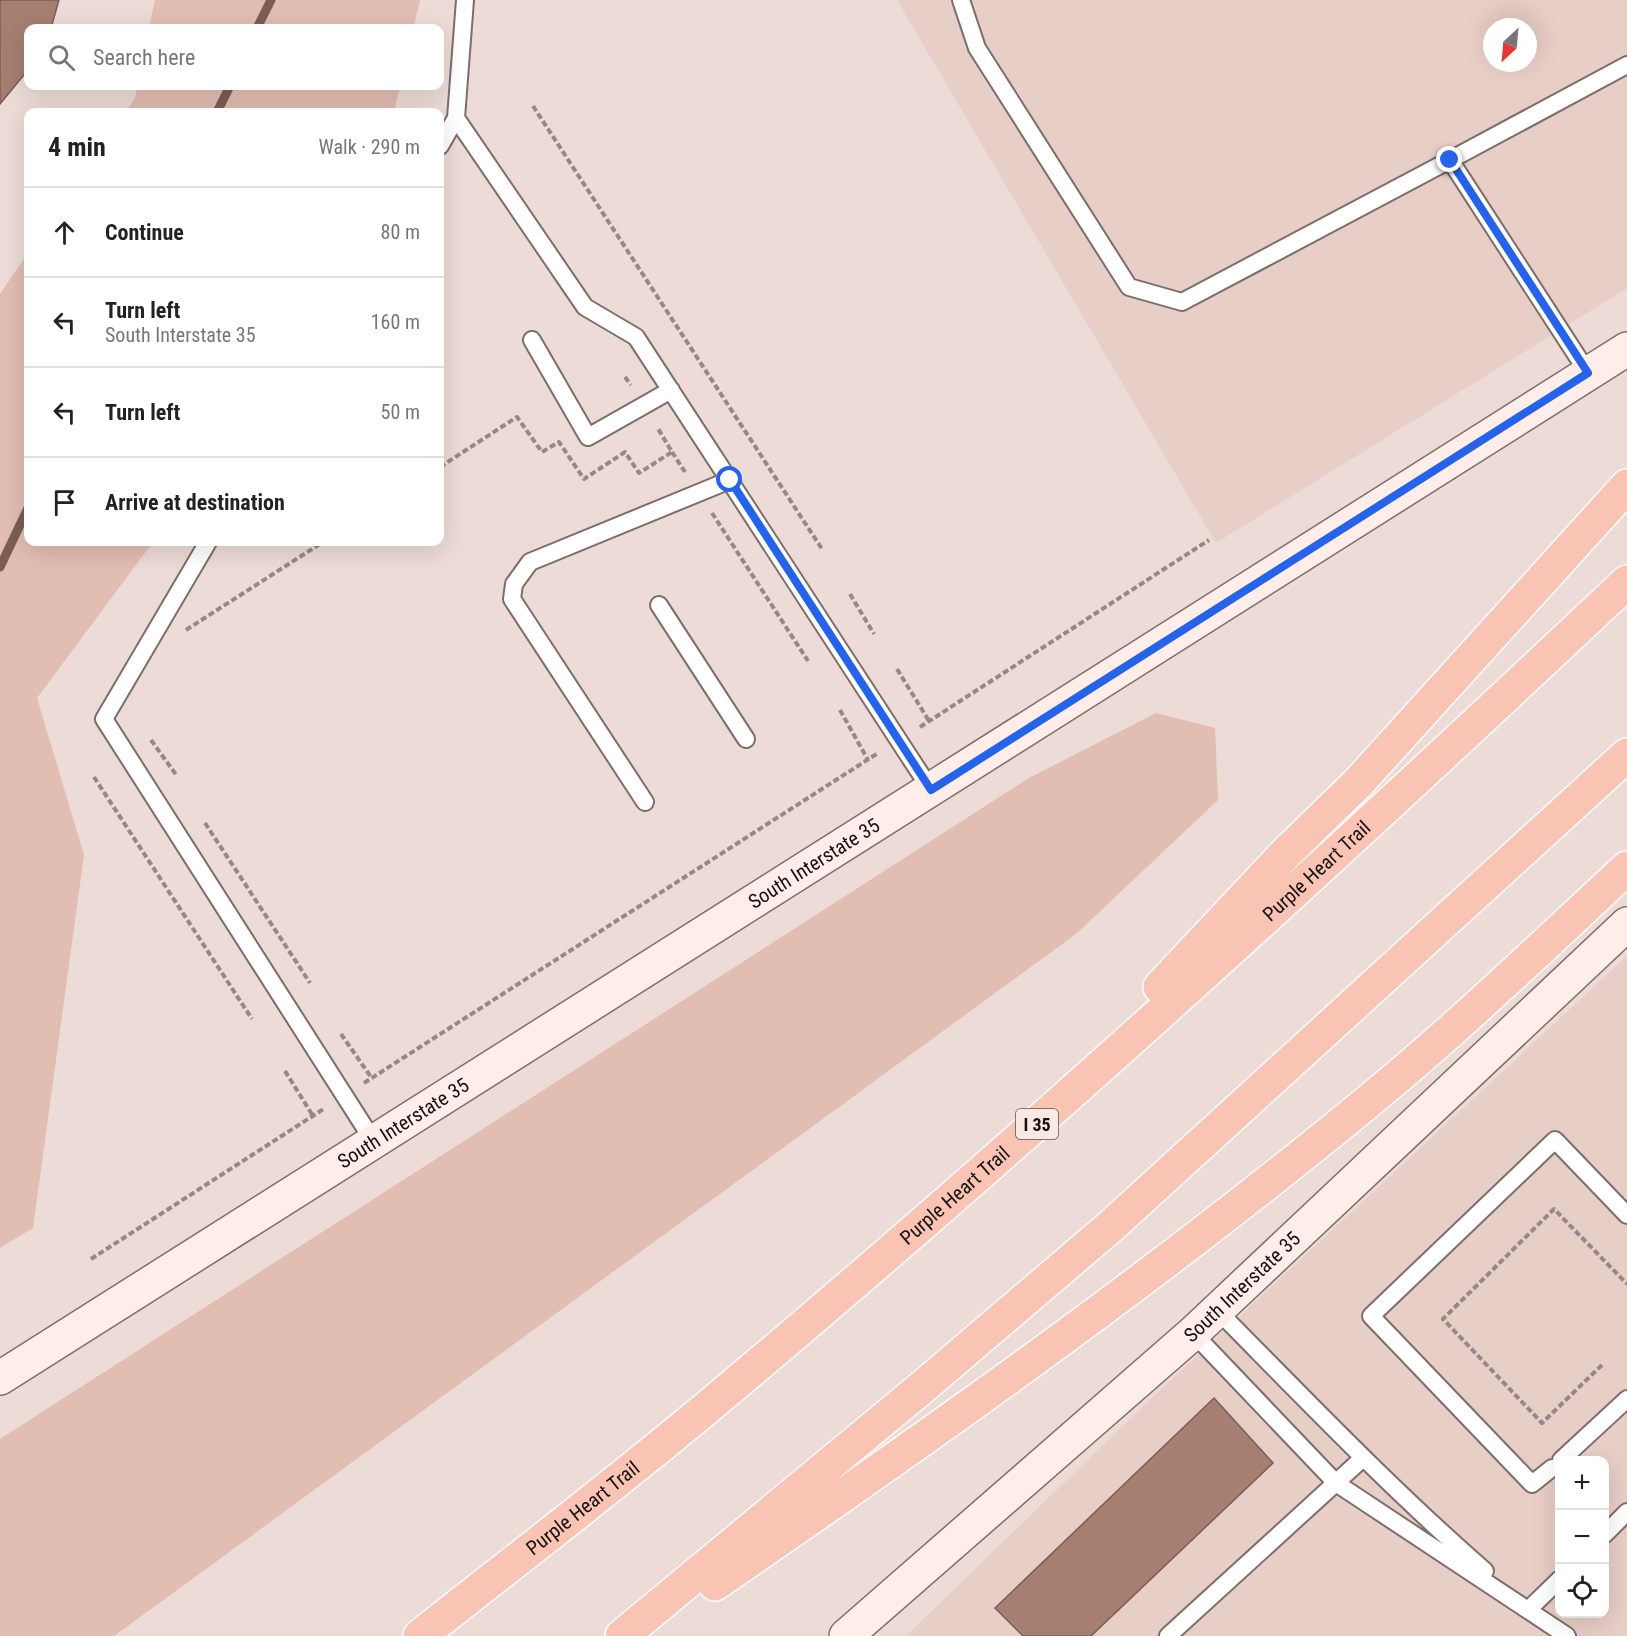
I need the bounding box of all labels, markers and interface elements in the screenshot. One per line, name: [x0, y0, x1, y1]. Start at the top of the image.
north arrow: [1483, 18, 1537, 72]
search box: [24, 24, 444, 90]
icon: search: [45, 41, 78, 74]
text: Search here: [93, 45, 195, 70]
text: 4 min: [48, 132, 106, 162]
text: Walk · 290 m: [319, 135, 420, 159]
route end: [1436, 146, 1462, 172]
icon: ahead: [48, 216, 81, 249]
text: Continue: [105, 220, 184, 245]
text: 80 m: [381, 220, 420, 244]
text: Turn left: [105, 298, 180, 323]
icon: left: [48, 306, 81, 339]
text: 160 m: [371, 310, 420, 334]
text: South Interstate 35: [105, 323, 256, 347]
icon: left: [48, 396, 81, 429]
text: Turn left: [105, 400, 180, 425]
text: 50 m: [381, 400, 420, 424]
route start: [716, 466, 742, 492]
icon: arrive: [48, 486, 81, 519]
text: Arrive at destination: [105, 490, 285, 515]
street label: South Interstate 35: [744, 813, 884, 914]
street label: Purple Heart Trail: [1258, 816, 1375, 926]
street label: South Interstate 35: [333, 1073, 473, 1173]
road number: I 35: [1016, 1109, 1058, 1139]
street label: Purple Heart Trail: [895, 1141, 1014, 1250]
street label: South Interstate 35: [1179, 1226, 1305, 1347]
street label: Purple Heart Trail: [521, 1456, 644, 1560]
map controls: [1555, 1456, 1609, 1618]
button: +: [1555, 1456, 1609, 1510]
button: −: [1555, 1510, 1609, 1564]
button: locate: [1555, 1564, 1609, 1618]

